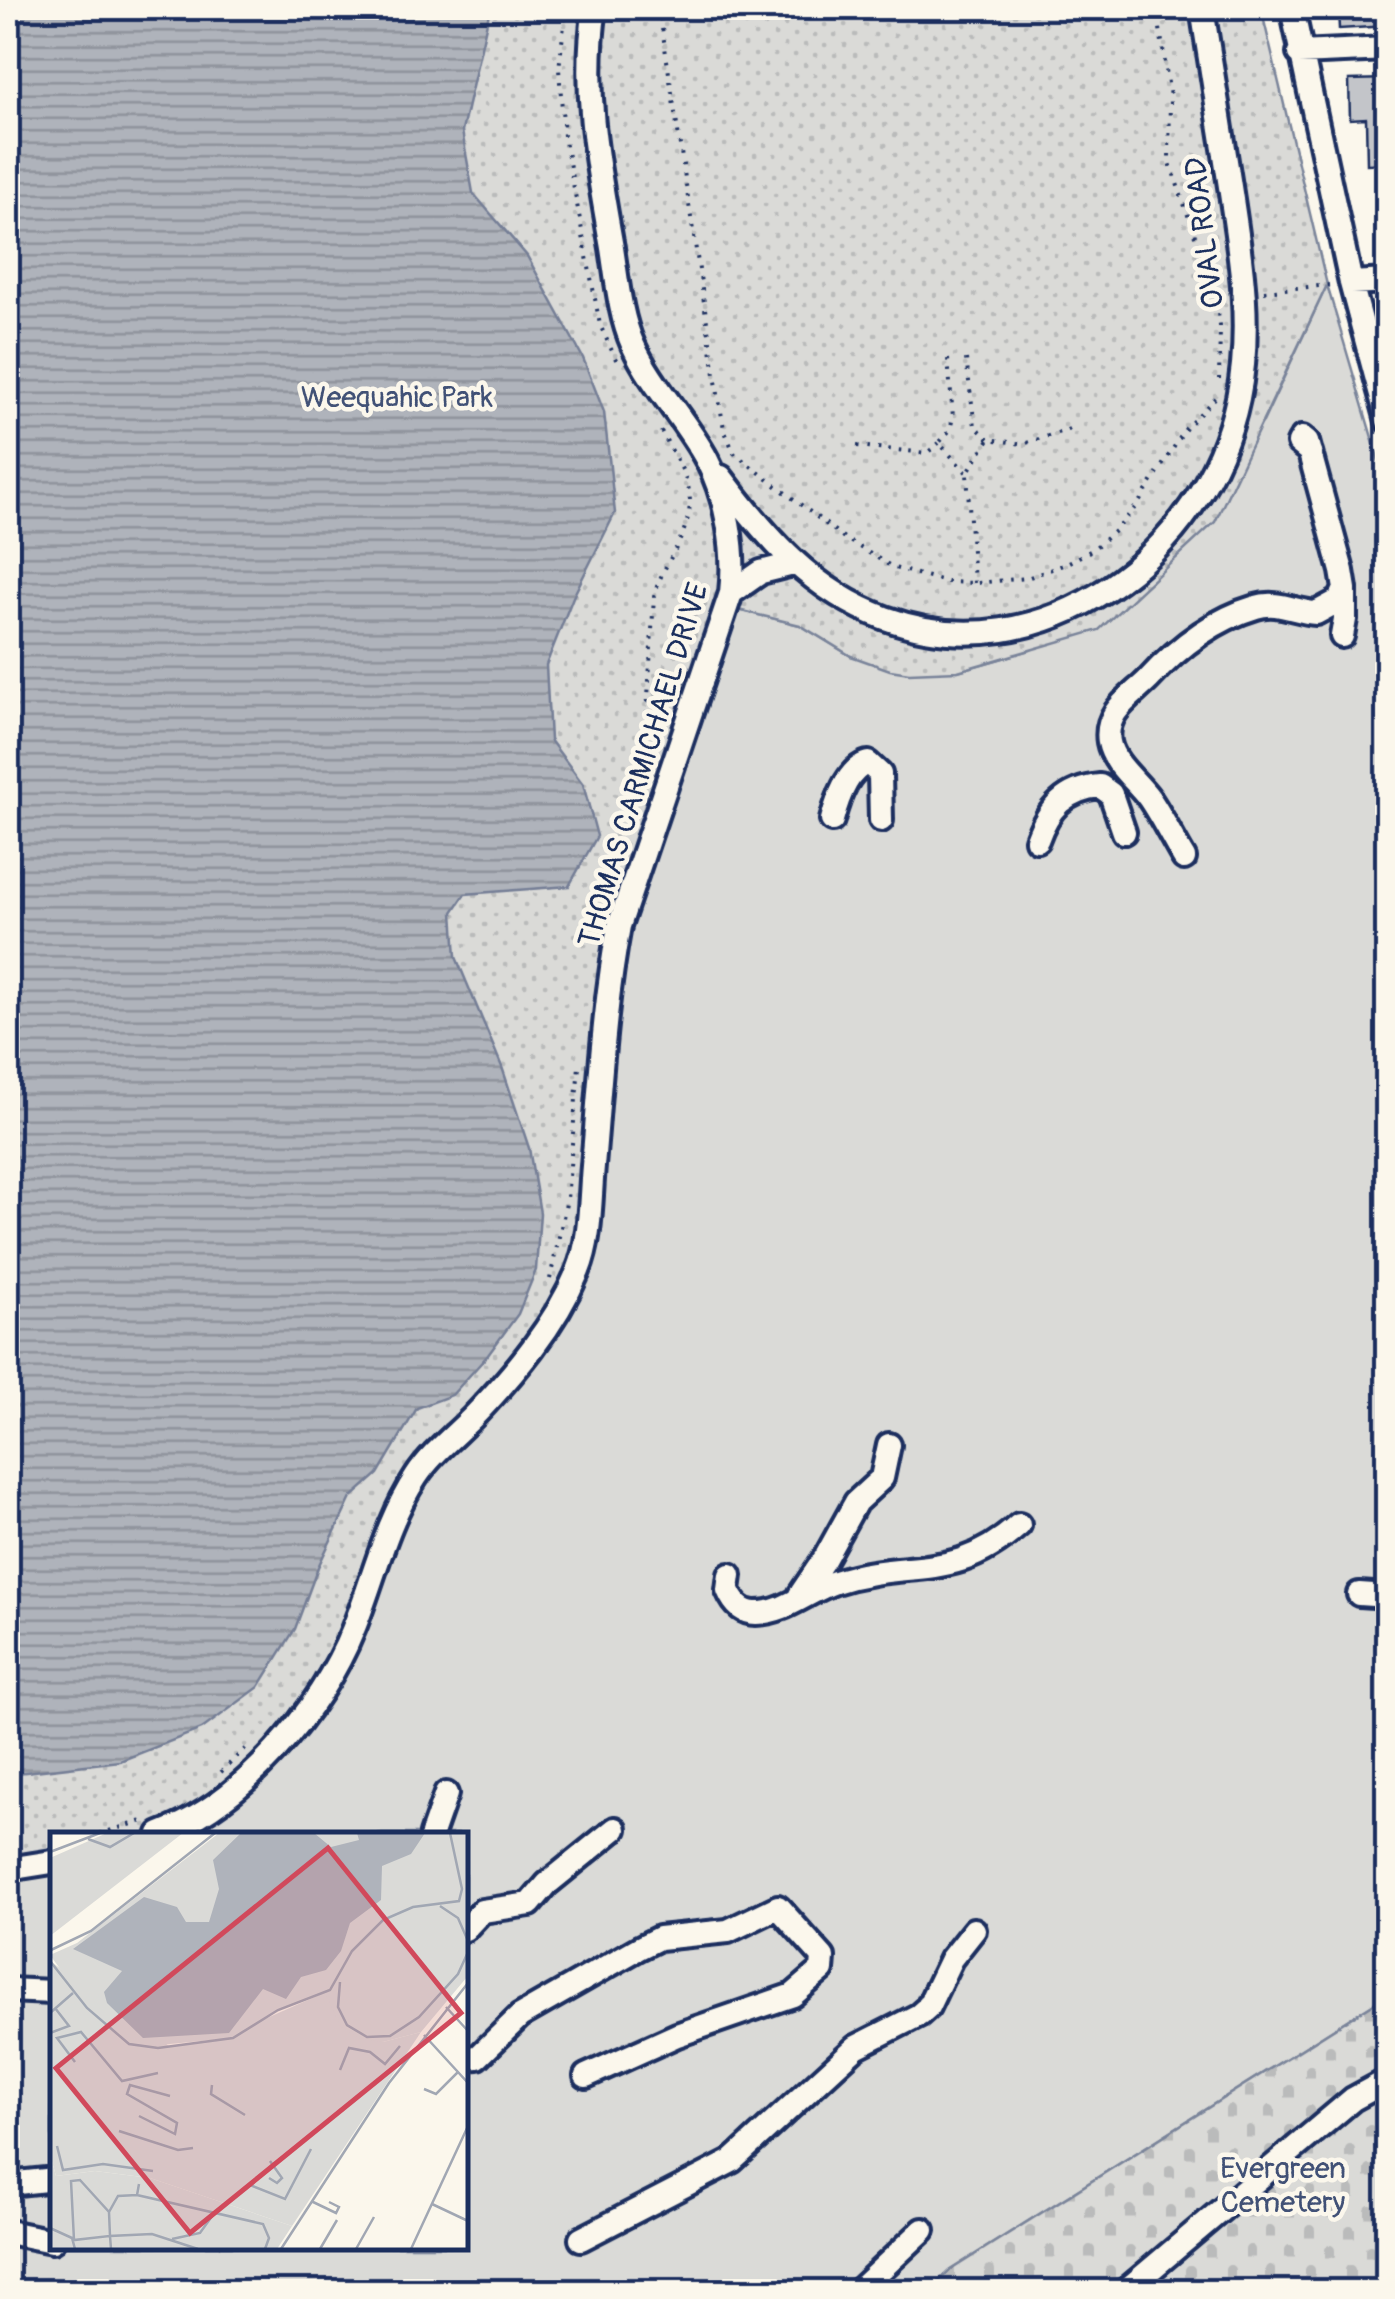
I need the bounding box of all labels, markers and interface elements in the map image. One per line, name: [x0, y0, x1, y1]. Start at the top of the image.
street label: OVAL ROAD: [1177, 155, 1232, 311]
park label: Weequahic Park: [301, 379, 494, 416]
street label: THOMAS CARMICHAEL DRIVE: [570, 578, 717, 952]
inset map: [50, 1832, 468, 2249]
park label: Evergreen Cemetery: [1220, 2150, 1346, 2221]

